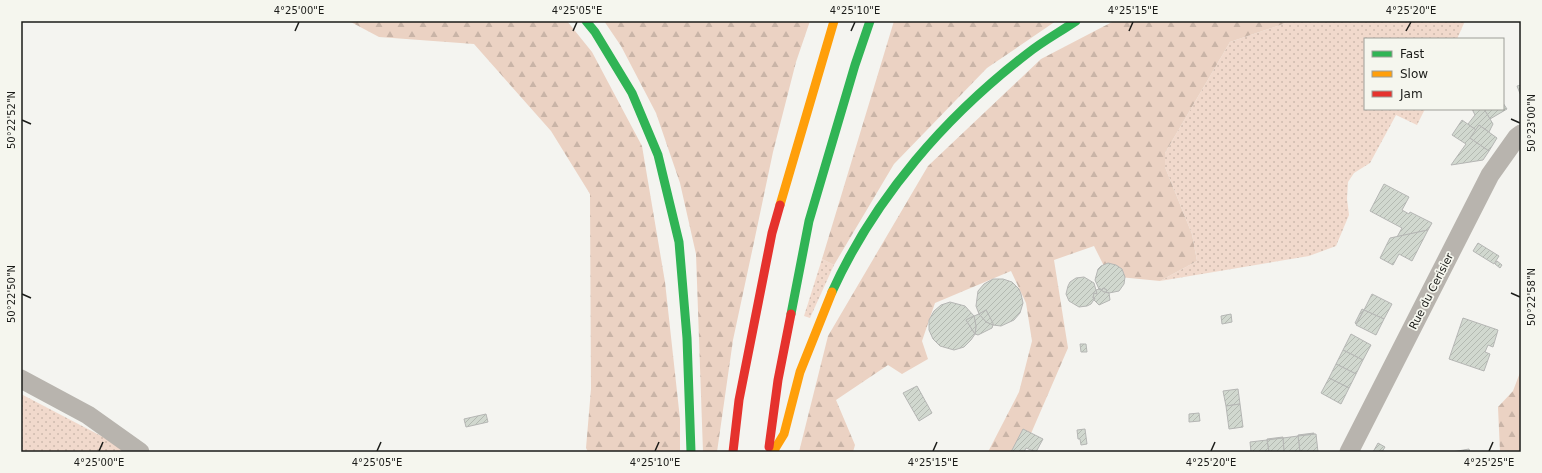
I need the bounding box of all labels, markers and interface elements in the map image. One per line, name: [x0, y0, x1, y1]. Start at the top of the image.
text: 4°25'00"E: [274, 5, 324, 16]
text: 4°25'05"E: [552, 5, 602, 16]
text: 4°25'10"E: [830, 5, 880, 16]
text: 4°25'15"E: [1108, 5, 1158, 16]
text: 4°25'20"E: [1386, 5, 1436, 16]
legend: [1364, 38, 1504, 110]
text: Fast: [1400, 47, 1424, 61]
text: Slow: [1400, 67, 1428, 81]
text: Jam: [1399, 87, 1423, 101]
text: 50°22'52"N: [6, 91, 17, 149]
text: 50°23'00"N: [1526, 94, 1537, 152]
street label: Rue du Cerisier: [1407, 250, 1457, 332]
text: 50°22'50"N: [6, 265, 17, 323]
text: 50°22'58"N: [1526, 268, 1537, 326]
text: 4°25'00"E: [74, 457, 124, 468]
text: 4°25'05"E: [352, 457, 402, 468]
text: 4°25'10"E: [630, 457, 680, 468]
text: 4°25'15"E: [908, 457, 958, 468]
text: 4°25'20"E: [1186, 457, 1236, 468]
text: 4°25'25"E: [1464, 457, 1514, 468]

